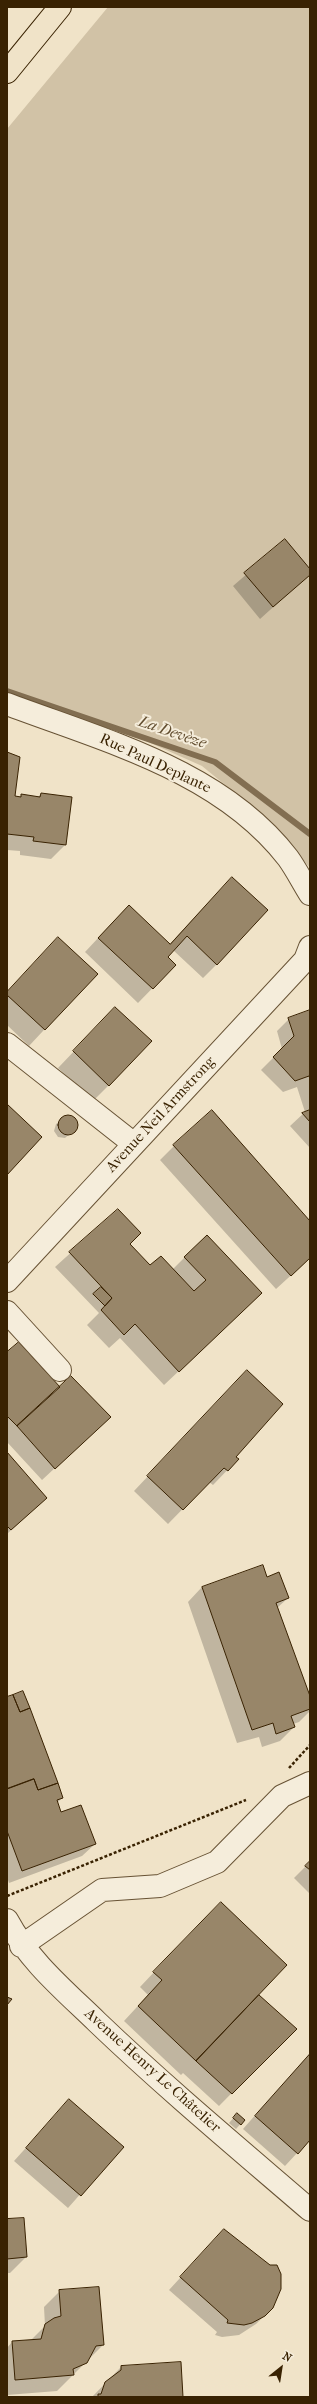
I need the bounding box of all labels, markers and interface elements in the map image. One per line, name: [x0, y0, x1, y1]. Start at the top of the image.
water label: La Devèze: [136, 712, 208, 754]
street label: Rue Paul Deplante: [97, 730, 213, 798]
street label: Avenue Neil Armstrong: [103, 1053, 219, 1177]
street label: Avenue Henry Le Châtelier: [80, 2005, 224, 2137]
north arrow: [261, 2348, 301, 2388]
text: N: [280, 2349, 294, 2365]

